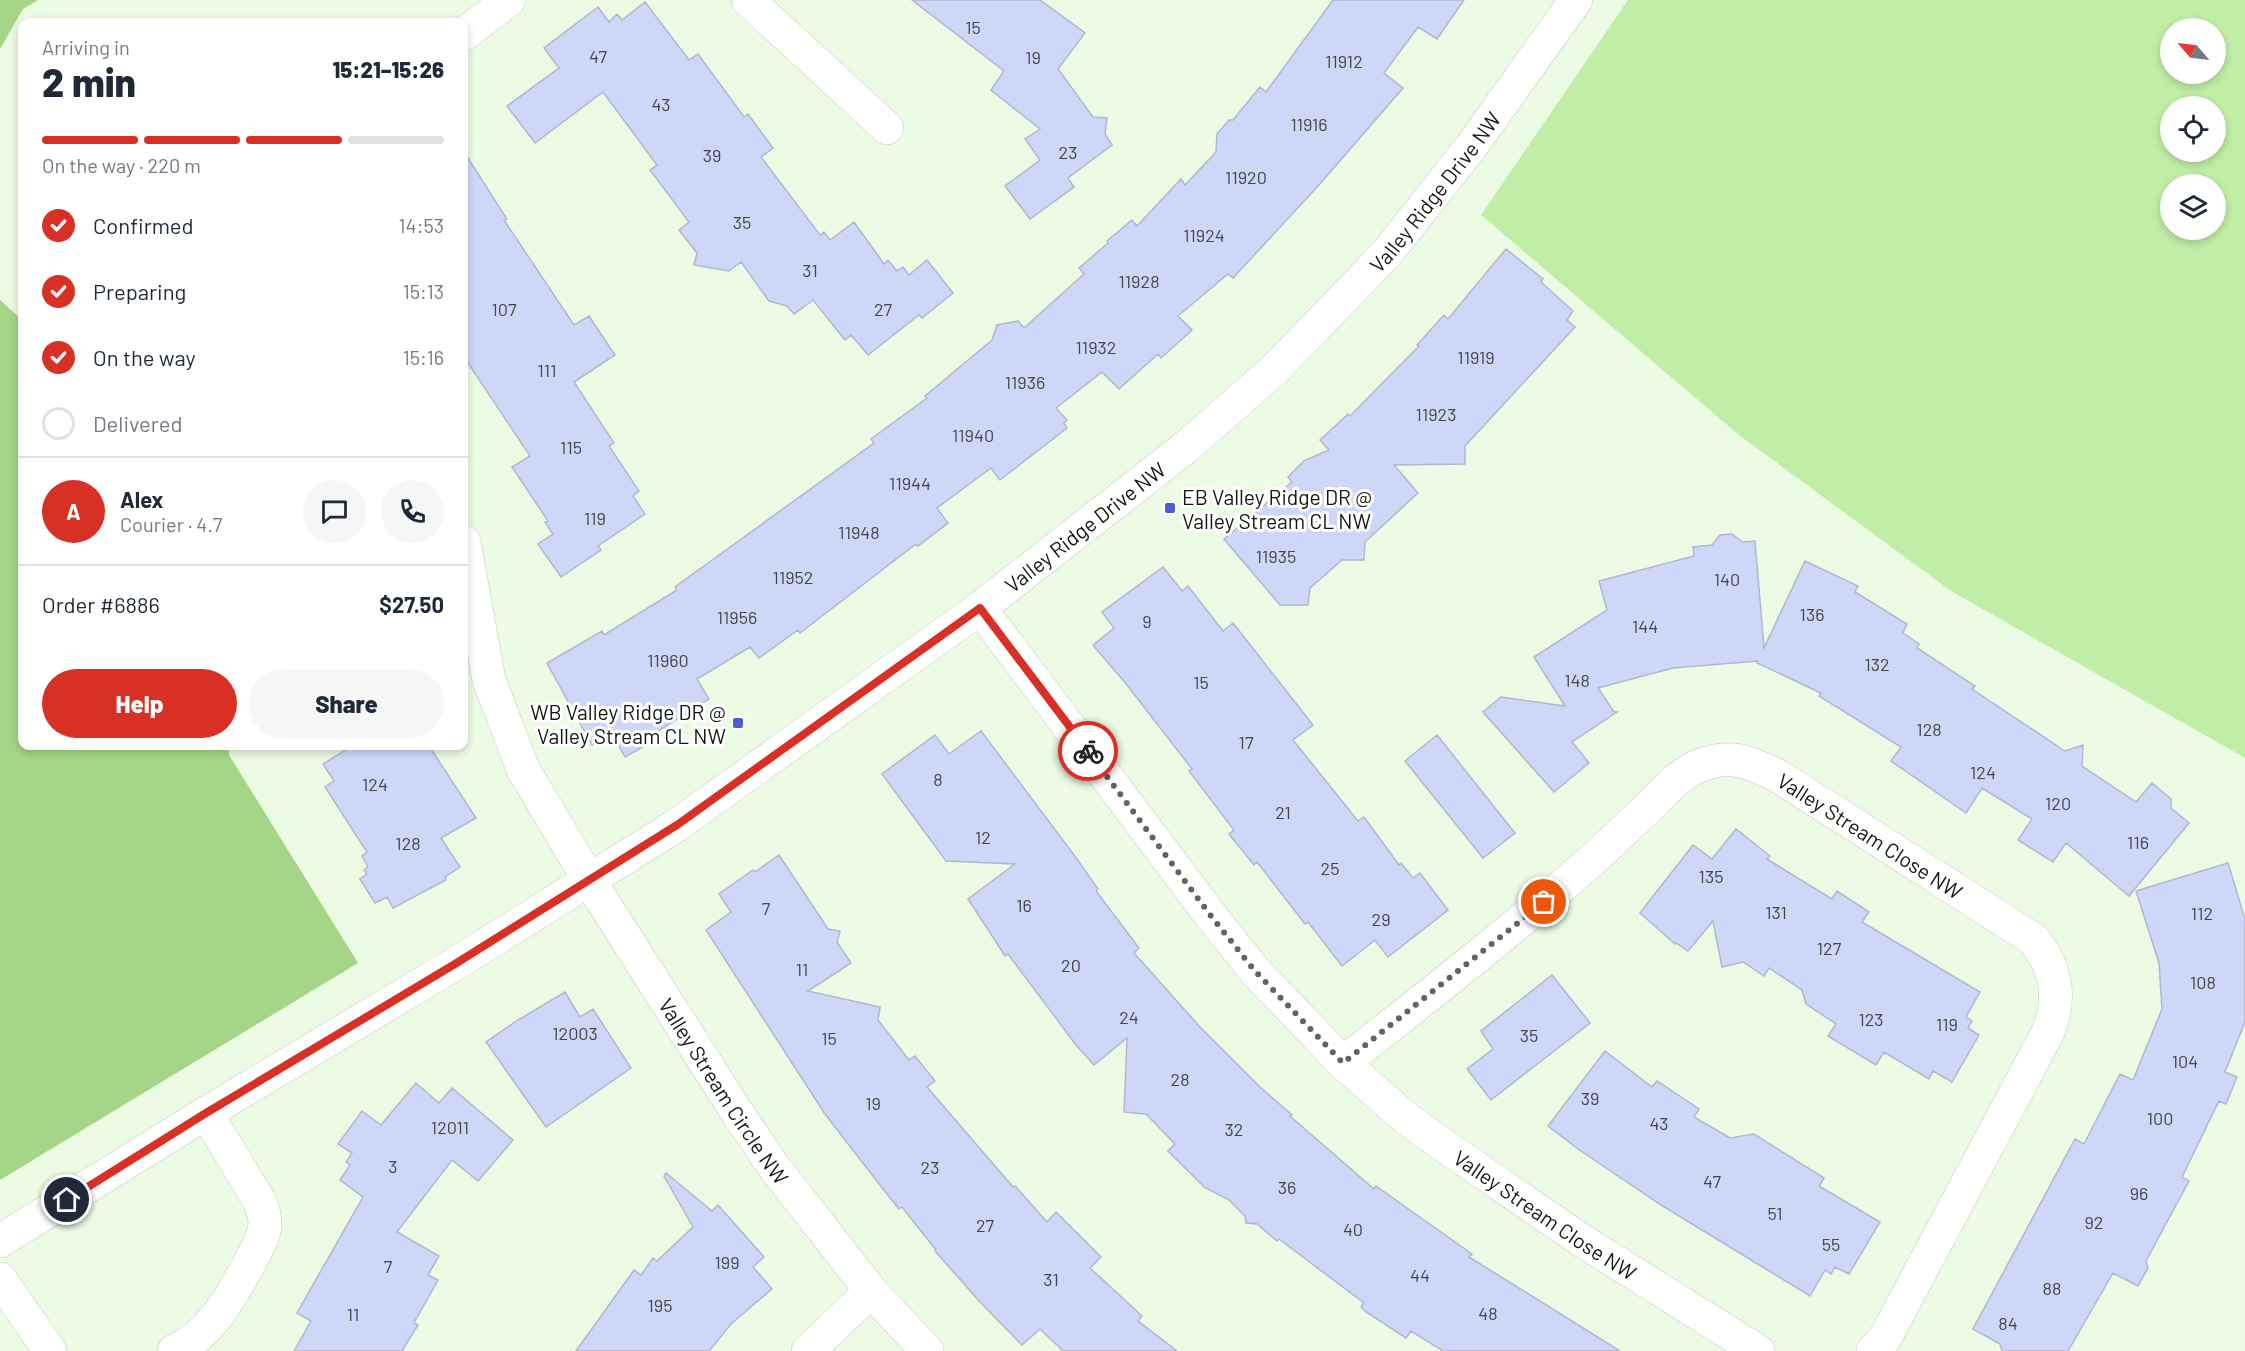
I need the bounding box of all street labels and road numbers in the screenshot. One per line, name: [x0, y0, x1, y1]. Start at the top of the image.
street label: Valley Ridge Drive NW: [1364, 107, 1505, 277]
street label: Valley Ridge Drive NW: [999, 456, 1170, 597]
street label: Valley Stream Close NW: [1773, 767, 1968, 903]
street label: Valley Stream Circle NW: [655, 993, 795, 1188]
street label: Valley Stream Close NW: [1450, 1144, 1642, 1284]

